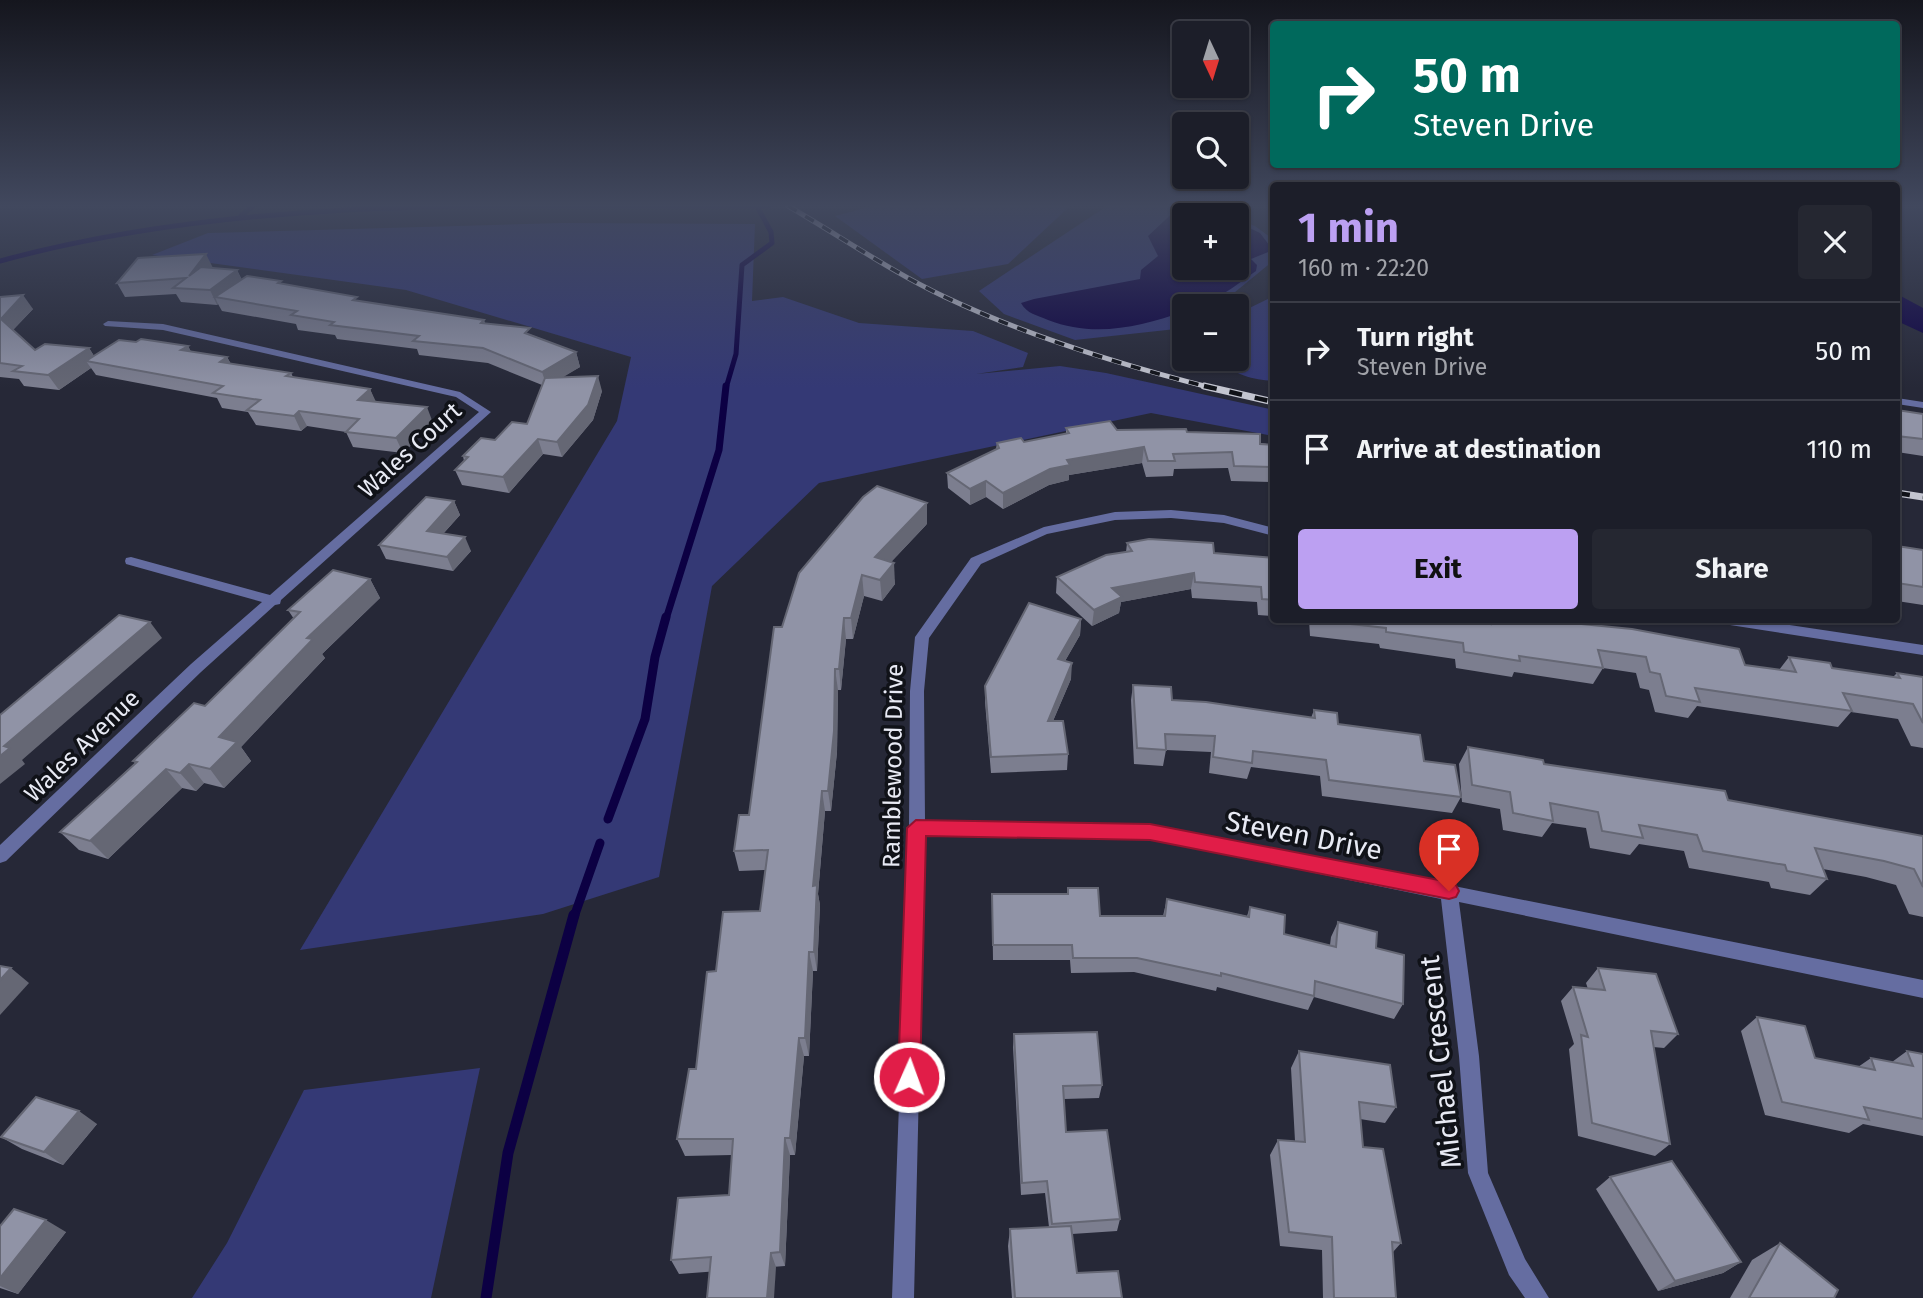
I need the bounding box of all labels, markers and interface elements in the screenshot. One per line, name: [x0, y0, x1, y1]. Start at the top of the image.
north arrow: [1172, 21, 1250, 98]
map controls: [1172, 21, 1249, 371]
text: 50 m: [1413, 46, 1521, 105]
icon: right: [1298, 49, 1389, 140]
text: Steven Drive: [1413, 106, 1594, 144]
button: search: [1172, 112, 1249, 189]
button: +: [1172, 203, 1249, 280]
text: 1 min: [1298, 203, 1399, 253]
button: close: [1798, 205, 1872, 279]
text: 160 m · 22:20: [1298, 254, 1429, 282]
button: −: [1172, 294, 1249, 371]
text: Turn right: [1357, 322, 1474, 353]
icon: right: [1298, 332, 1336, 370]
text: 50 m: [1815, 336, 1872, 367]
text: Steven Drive: [1357, 353, 1487, 381]
street label: Wales Court: [353, 396, 467, 503]
icon: arrive: [1298, 430, 1336, 468]
text: Arrive at destination: [1357, 434, 1601, 465]
text: 110 m: [1806, 434, 1872, 465]
button: Exit: [1298, 529, 1578, 609]
button: Share: [1592, 529, 1872, 609]
street label: Ramblewood Drive: [877, 664, 909, 868]
street label: Wales Avenue: [19, 684, 145, 808]
street label: Steven Drive: [1223, 804, 1385, 867]
pin: [1419, 819, 1479, 891]
icon: arrive: [1430, 830, 1468, 868]
street label: Michael Crescent: [1413, 953, 1468, 1170]
position arrow: [872, 1040, 946, 1114]

